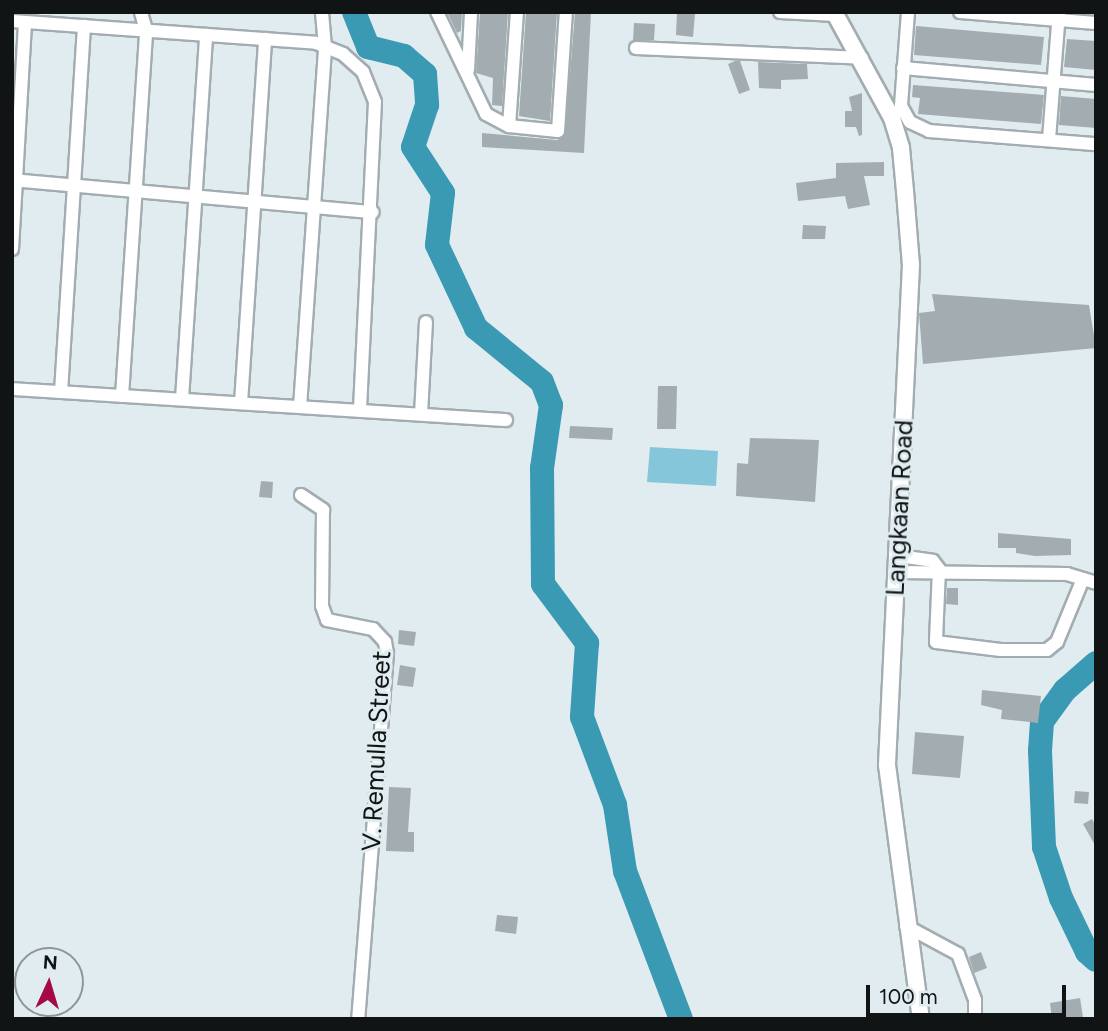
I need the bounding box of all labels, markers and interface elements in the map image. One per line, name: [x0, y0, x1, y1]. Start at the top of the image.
street label: Langkaan Road: [880, 419, 920, 597]
street label: V. Remulla Street: [356, 650, 398, 852]
north arrow: [14, 947, 84, 1017]
text: N: [42, 951, 58, 975]
scale bar: [870, 972, 1070, 1016]
text: 100 m: [879, 984, 938, 1009]

